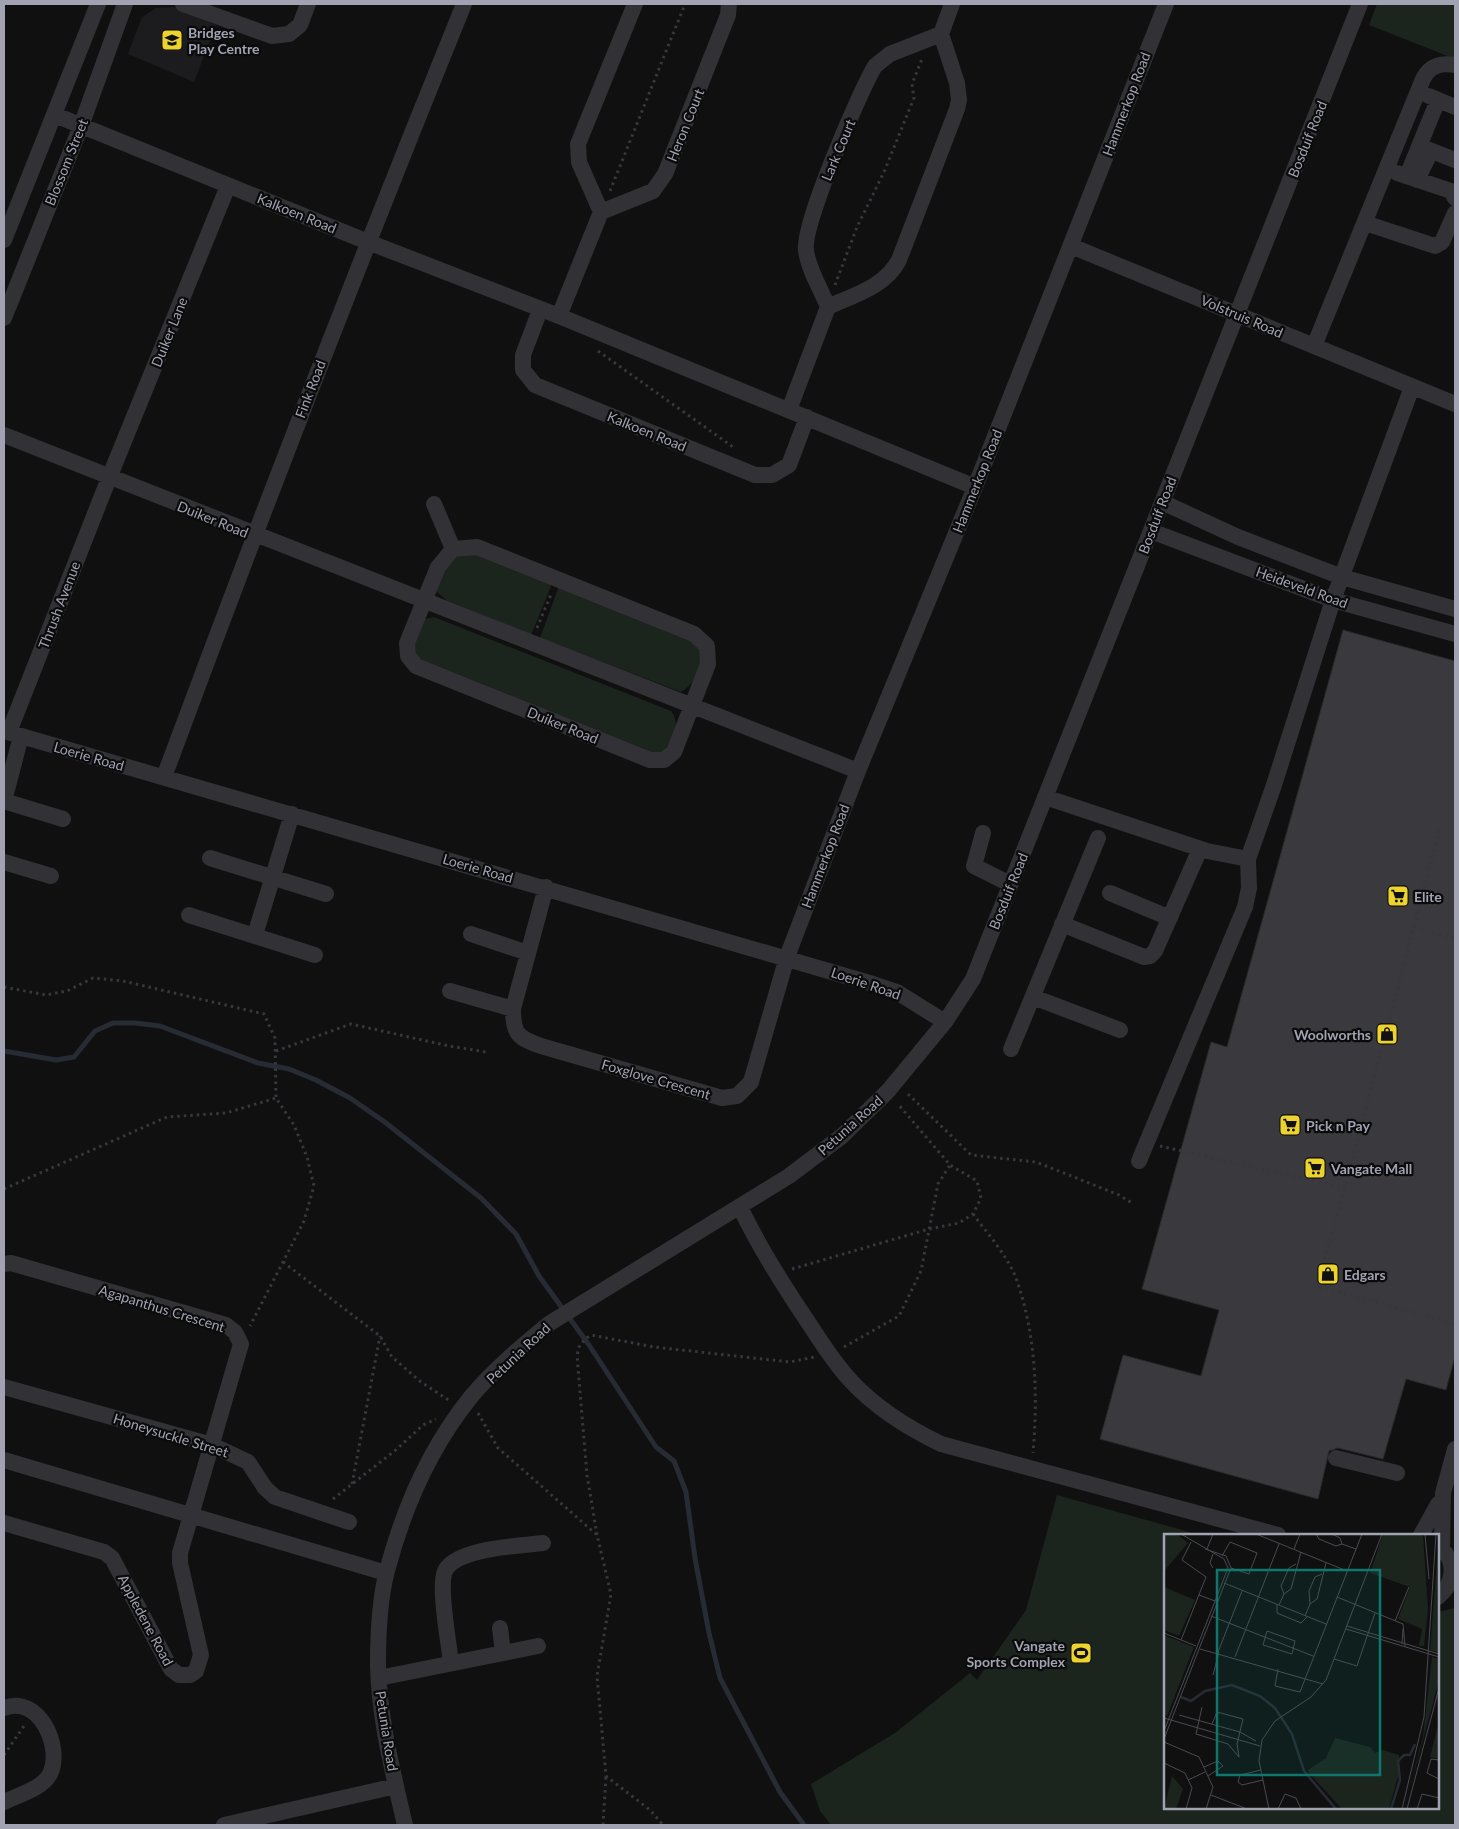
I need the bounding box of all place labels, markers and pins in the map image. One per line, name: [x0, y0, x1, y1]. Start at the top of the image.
place label: Bridges Play Centre: [188, 24, 260, 57]
school or university icon: Bridges Play Centre: [160, 28, 184, 52]
supermarket icon: Elite: [1386, 884, 1410, 908]
place label: Elite: [1414, 888, 1442, 905]
shop icon: Woolworths: [1375, 1022, 1399, 1046]
place label: Woolworths: [1294, 1026, 1371, 1043]
supermarket icon: Pick n Pay: [1278, 1113, 1302, 1137]
place label: Pick n Pay: [1306, 1117, 1370, 1134]
supermarket icon: Vangate Mall: [1303, 1156, 1327, 1180]
place label: Vangate Mall: [1330, 1160, 1412, 1177]
shop icon: Edgars: [1316, 1262, 1340, 1286]
place label: Edgars: [1344, 1266, 1386, 1283]
place label: Vangate Sports Complex: [966, 1637, 1066, 1670]
sports icon: Vangate Sports Complex: [1069, 1641, 1093, 1665]

